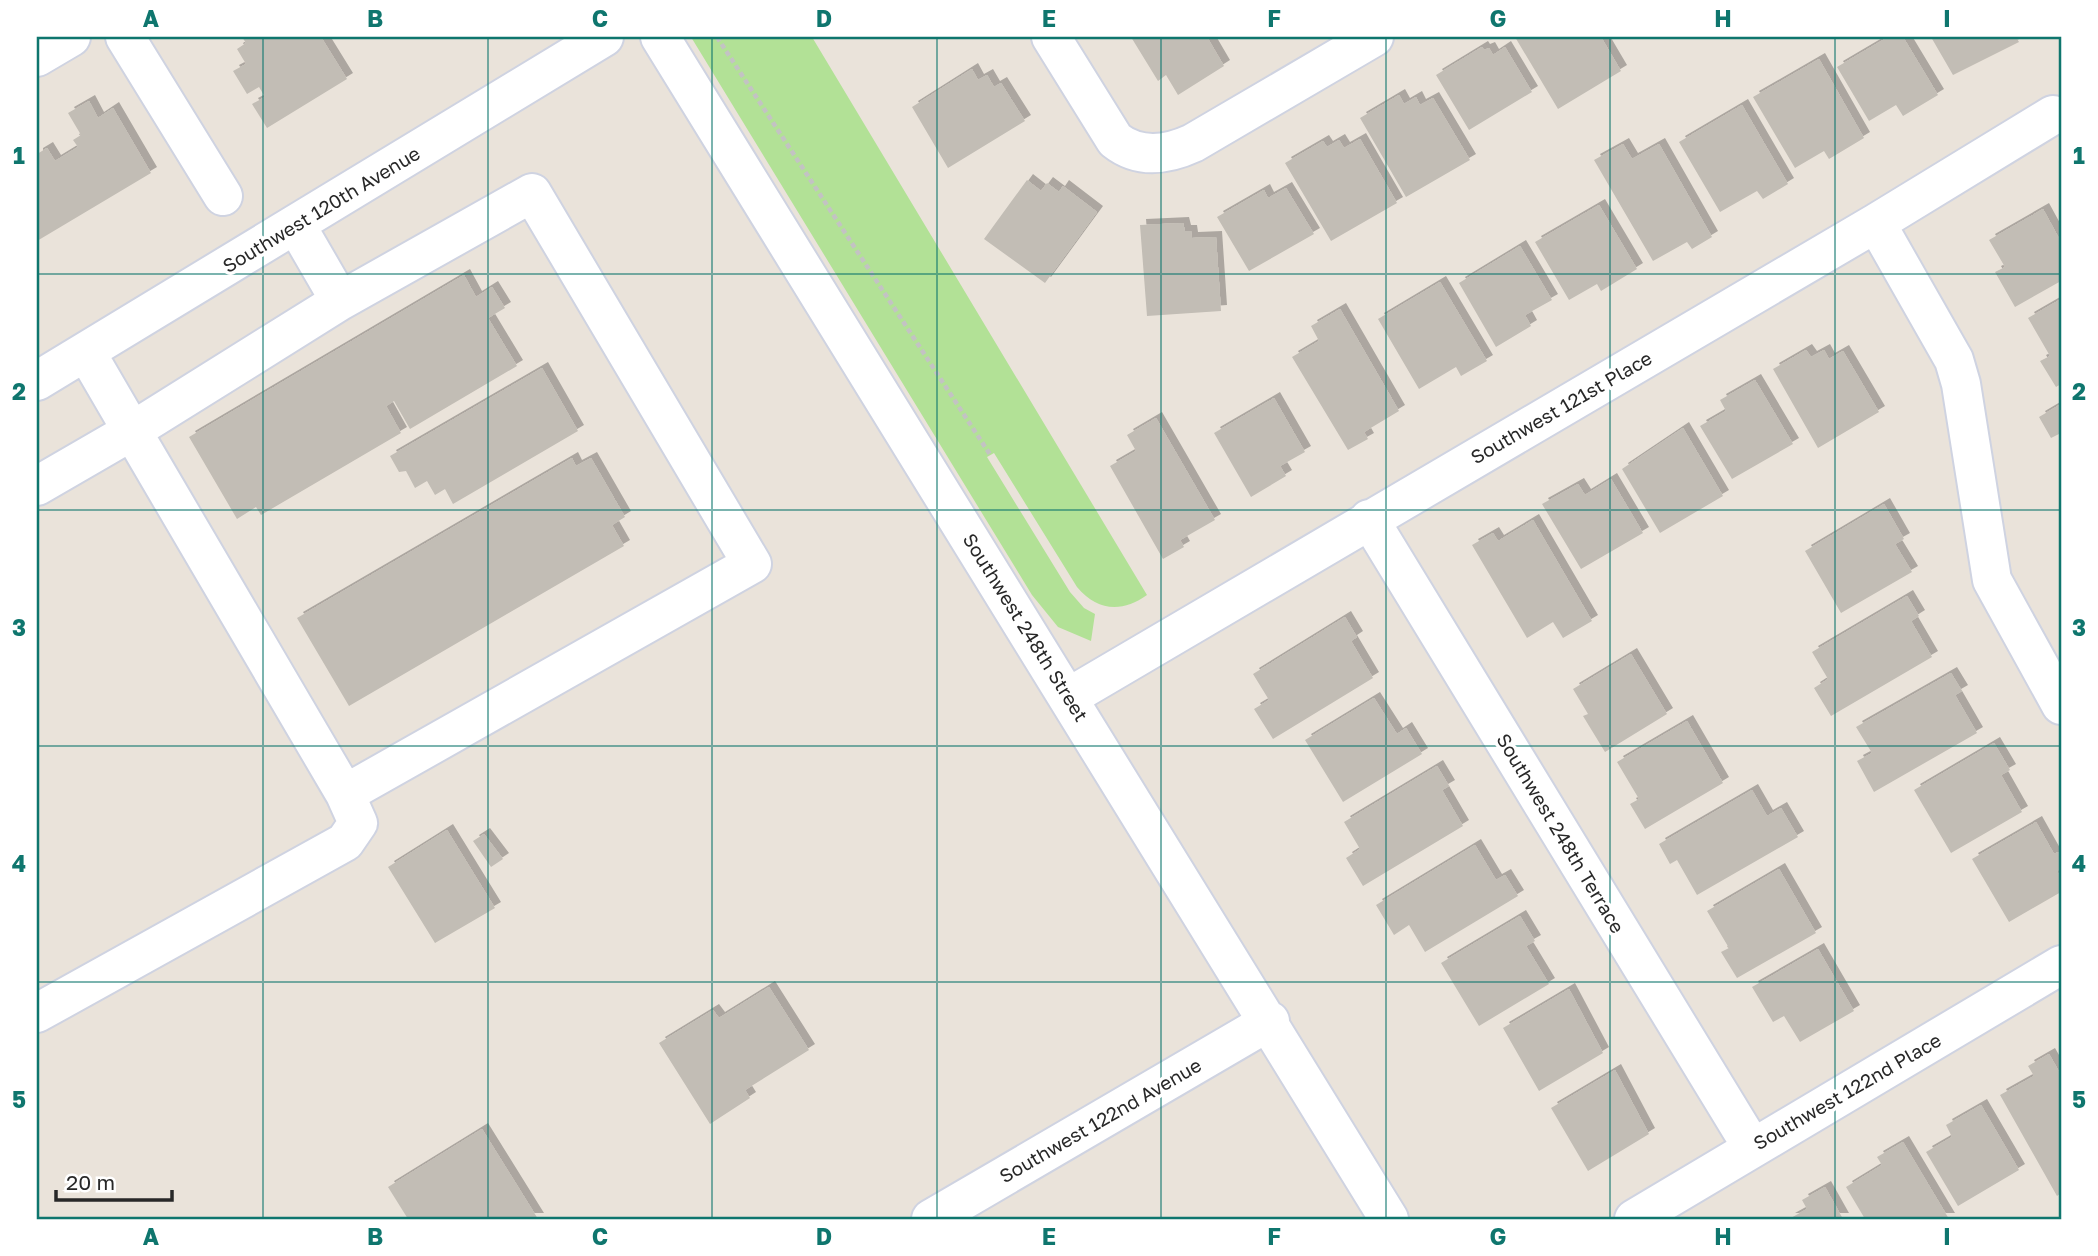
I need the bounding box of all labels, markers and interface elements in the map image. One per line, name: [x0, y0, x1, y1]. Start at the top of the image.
text: A: [143, 4, 160, 32]
text: B: [367, 4, 383, 32]
text: C: [592, 4, 608, 32]
text: D: [816, 4, 832, 32]
text: E: [1042, 4, 1056, 32]
text: F: [1267, 4, 1281, 32]
text: G: [1490, 4, 1506, 32]
text: H: [1714, 4, 1732, 32]
text: I: [1943, 4, 1951, 32]
text: 1: [13, 141, 25, 169]
street label: Southwest 120th Avenue: [218, 141, 424, 277]
text: 1: [2073, 141, 2085, 169]
street label: Southwest 121st Place: [1466, 346, 1656, 468]
text: 2: [12, 377, 26, 405]
text: 2: [2072, 377, 2086, 405]
street label: Southwest 248th Street: [959, 529, 1093, 725]
text: 3: [12, 613, 26, 641]
text: 3: [2072, 613, 2086, 641]
street label: Southwest 248th Terrace: [1492, 729, 1630, 937]
text: 4: [12, 849, 26, 877]
text: 4: [2072, 849, 2086, 877]
street label: Southwest 122nd Place: [1749, 1028, 1945, 1154]
street label: Southwest 122nd Avenue: [995, 1053, 1205, 1187]
text: 5: [12, 1085, 26, 1113]
text: 5: [2072, 1085, 2086, 1113]
scale bar: [56, 1158, 172, 1202]
text: 20 m: [66, 1169, 115, 1195]
text: A: [143, 1222, 160, 1250]
text: B: [367, 1222, 383, 1250]
text: C: [592, 1222, 608, 1250]
text: D: [816, 1222, 832, 1250]
text: E: [1042, 1222, 1056, 1250]
text: F: [1267, 1222, 1281, 1250]
text: G: [1490, 1222, 1506, 1250]
text: H: [1714, 1222, 1732, 1250]
text: I: [1943, 1222, 1951, 1250]

